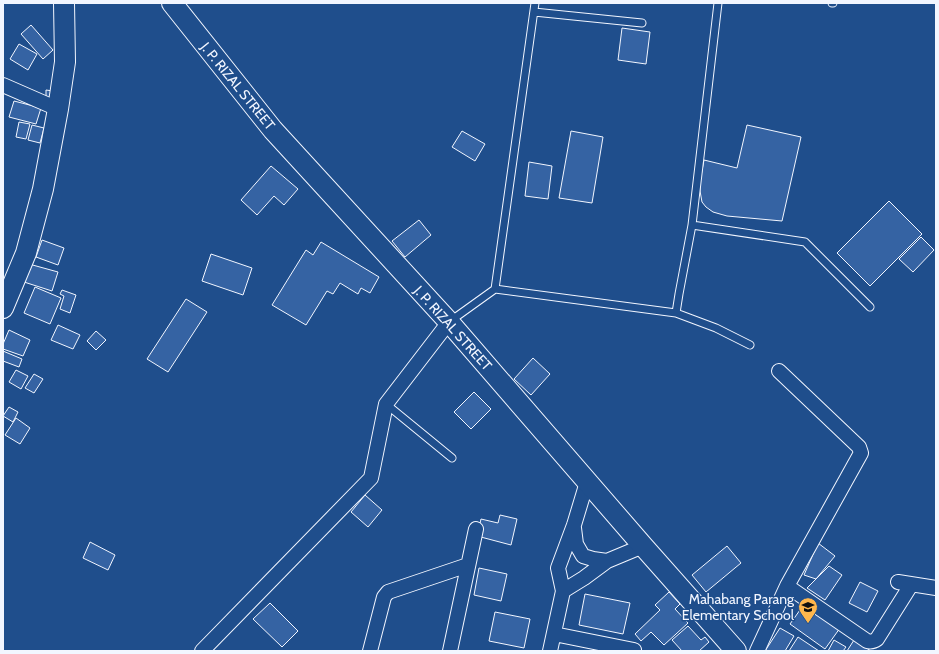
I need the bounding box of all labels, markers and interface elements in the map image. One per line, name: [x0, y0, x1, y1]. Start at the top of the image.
street label: J. P. RIZAL STREET: [196, 38, 279, 134]
street label: J. P. RIZAL STREET: [409, 281, 496, 375]
place label: Mahabang Parang Elementary School: [682, 590, 795, 624]
school or university icon: Mahabang Parang Elementary School: [797, 596, 819, 624]

